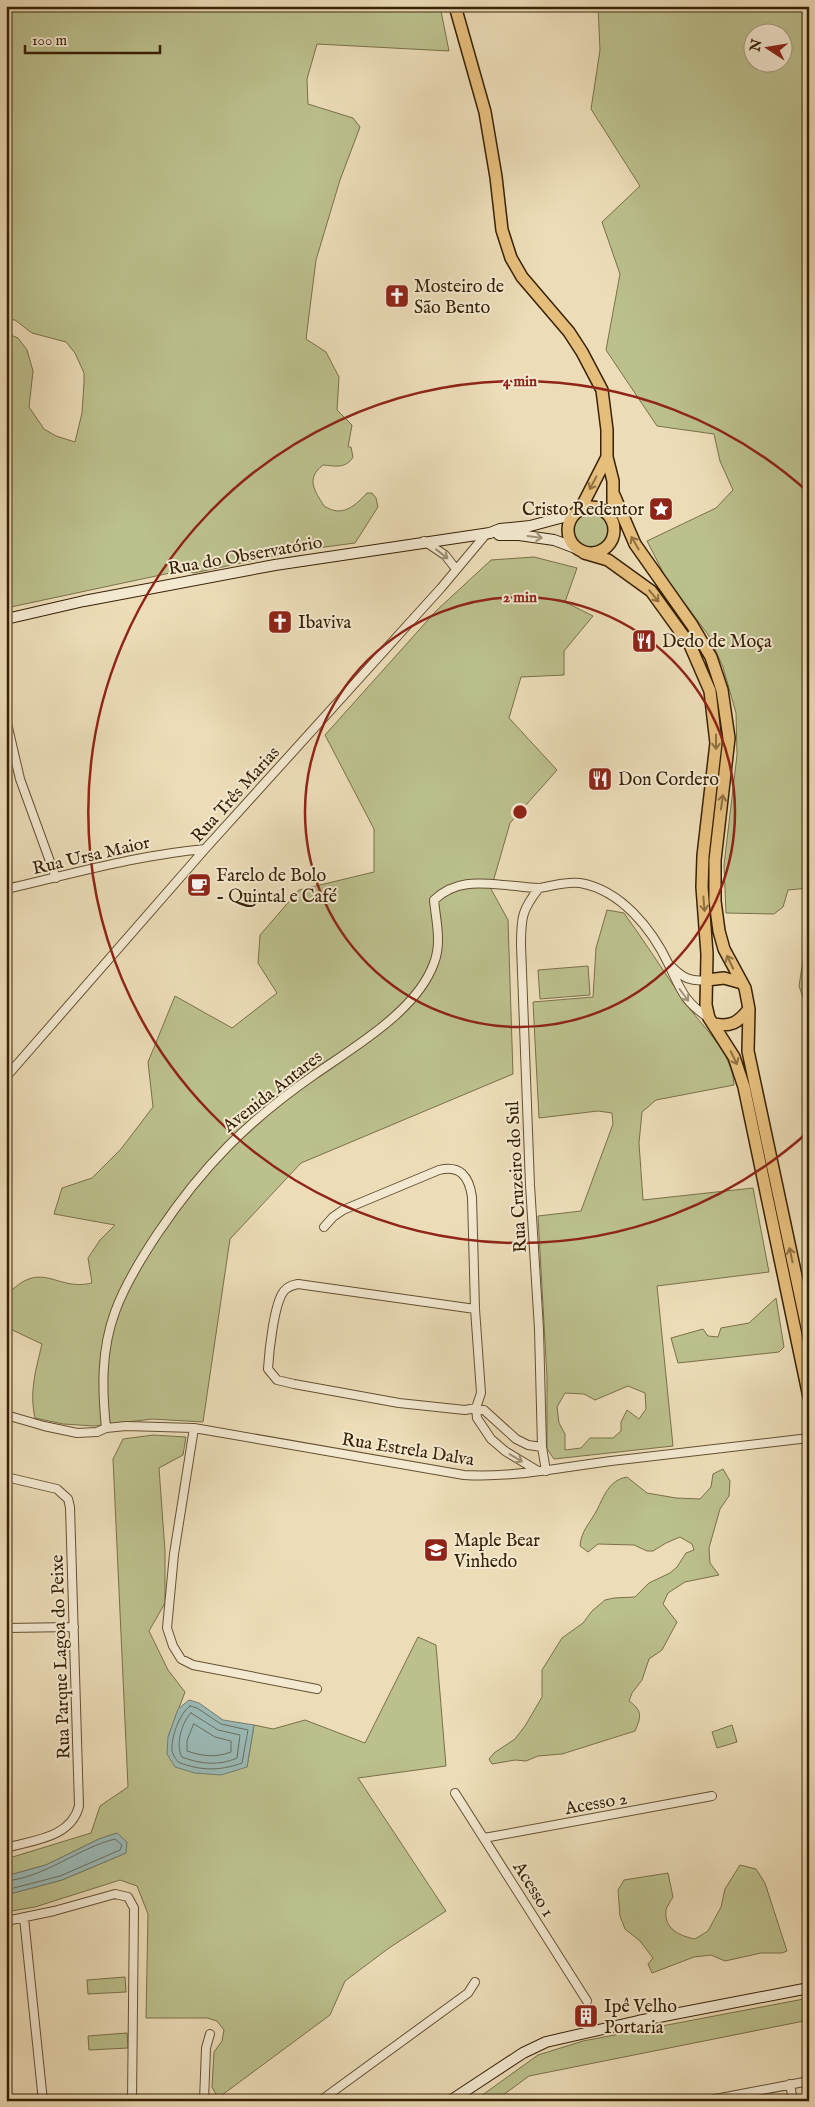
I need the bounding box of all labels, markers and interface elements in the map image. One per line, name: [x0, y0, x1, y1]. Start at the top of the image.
scale bar: [25, 22, 160, 54]
north arrow: [742, 22, 792, 72]
text: 100 m: [32, 31, 68, 50]
text: N: [746, 38, 766, 54]
place label: Mosteiro de São Bento: [414, 276, 504, 320]
church icon: Mosteiro de São Bento: [384, 283, 410, 309]
text: 4 min: [503, 372, 537, 391]
one-way arrow: [588, 476, 598, 490]
place icon: Cristo Redentor: [648, 496, 674, 522]
place label: Cristo Redentor: [522, 499, 644, 522]
street label: Rua do Observatório: [166, 532, 324, 581]
one-way arrow: [527, 532, 543, 542]
one-way arrow: [630, 536, 640, 550]
one-way arrow: [435, 548, 448, 559]
text: 2 min: [503, 588, 537, 607]
one-way arrow: [649, 589, 660, 602]
church icon: Ibaviva: [267, 609, 293, 635]
place label: Ibaviva: [298, 612, 352, 635]
restaurant icon: Dedo de Moça: [631, 628, 657, 654]
place label: Dedo de Moça: [662, 631, 772, 654]
one-way arrow: [711, 734, 721, 750]
street label: Rua Três Marias: [187, 742, 285, 848]
restaurant icon: Don Cordero: [587, 766, 613, 792]
place label: Don Cordero: [618, 769, 719, 792]
one-way arrow: [717, 794, 727, 810]
centre of rings: [511, 803, 529, 821]
street label: Rua Ursa Maior: [30, 832, 153, 881]
place label: Farelo de Bolo - Quintal e Café: [216, 865, 337, 909]
cafe icon: Farelo de Bolo - Quintal e Café: [186, 872, 212, 898]
one-way arrow: [699, 896, 708, 912]
one-way arrow: [725, 955, 734, 970]
one-way arrow: [679, 988, 689, 1002]
street label: Avenida Antares: [218, 1046, 327, 1139]
one-way arrow: [729, 1051, 739, 1066]
street label: Rua Cruzeiro do Sul: [502, 1100, 533, 1253]
one-way arrow: [786, 1248, 795, 1264]
street label: Rua Estrela Dalva: [340, 1429, 476, 1472]
one-way arrow: [508, 1453, 523, 1463]
place label: Maple Bear Vinhedo: [453, 1530, 540, 1574]
school or university icon: Maple Bear Vinhedo: [423, 1537, 449, 1563]
street label: Rua Parque Lagoa do Peixe: [46, 1554, 77, 1760]
street label: Acesso 2: [562, 1788, 629, 1821]
street label: Acesso 1: [506, 1857, 559, 1922]
place label: Ipê Velho Portaria: [604, 1996, 677, 2040]
building icon: Ipê Velho Portaria: [573, 2003, 599, 2029]

